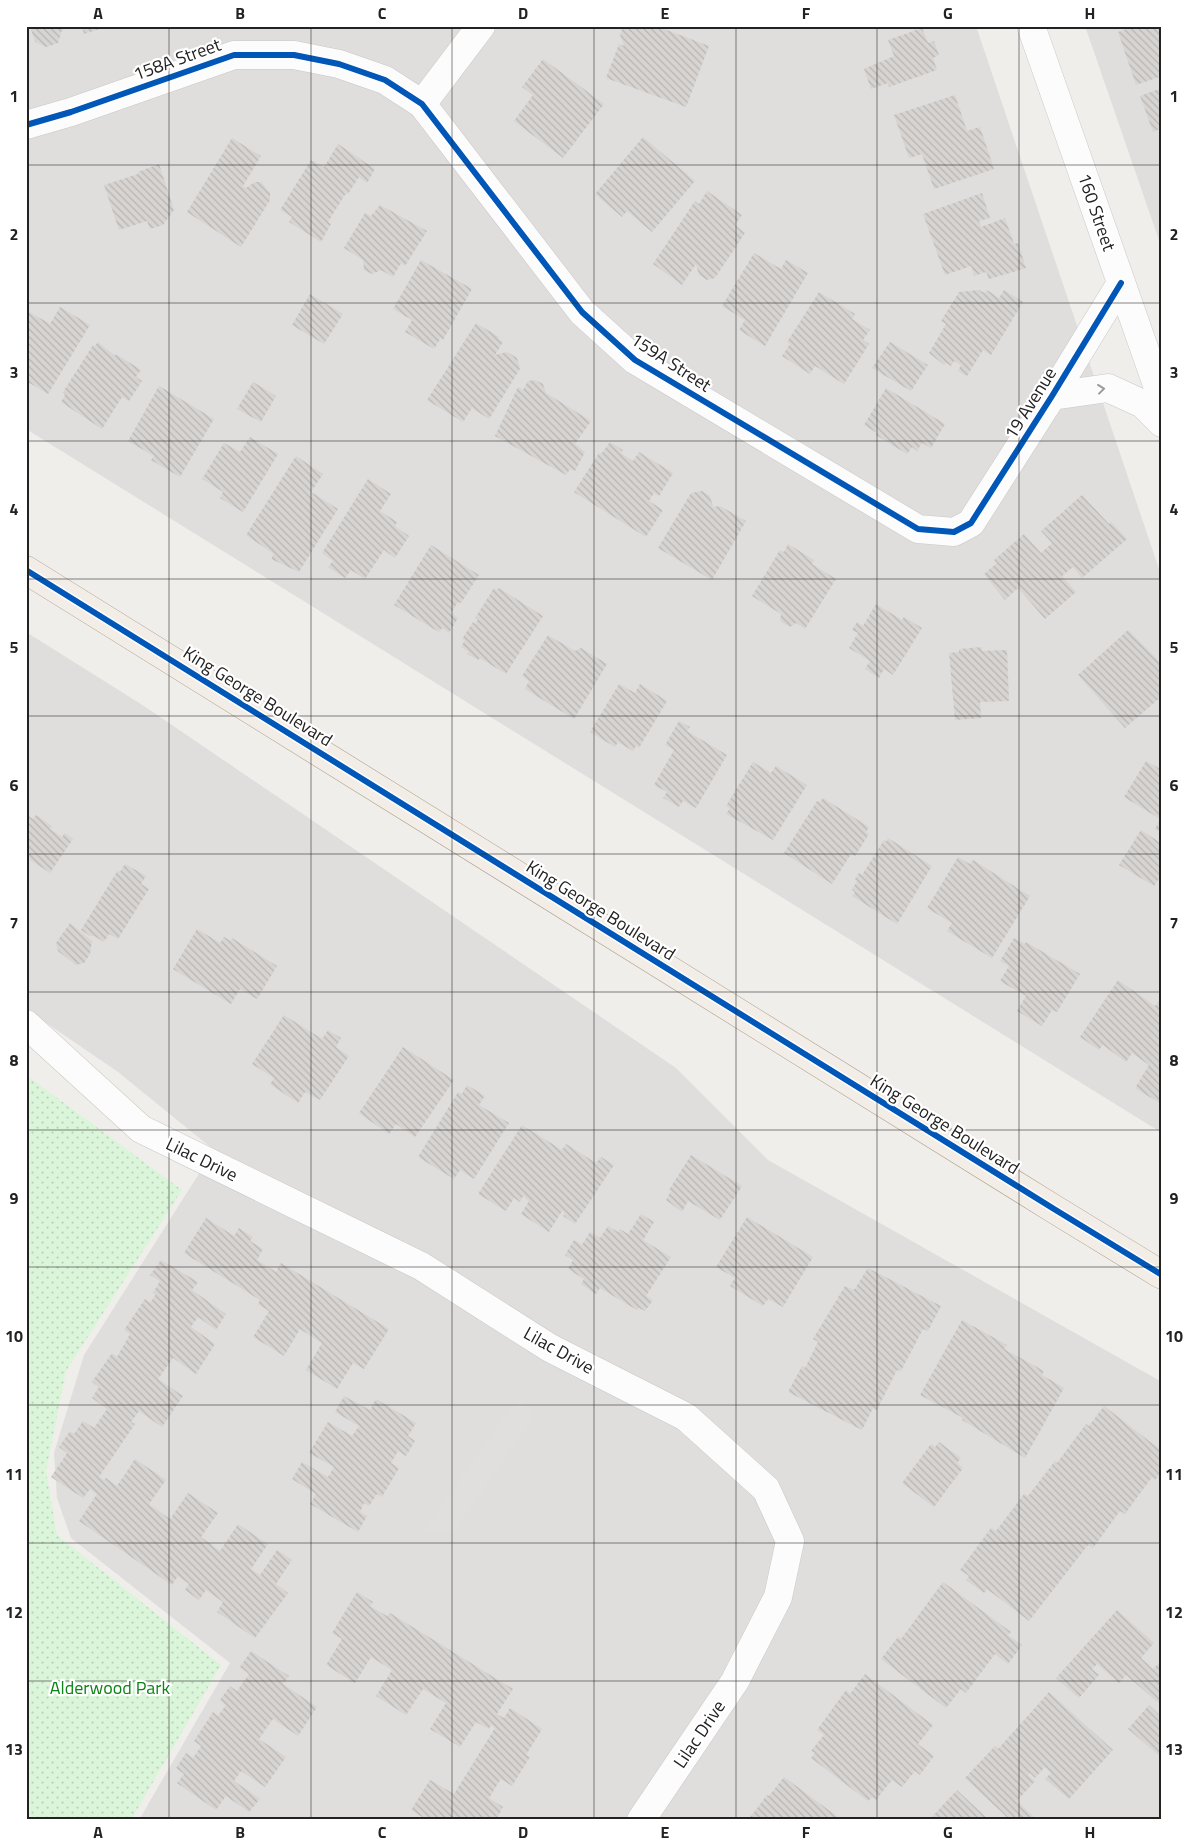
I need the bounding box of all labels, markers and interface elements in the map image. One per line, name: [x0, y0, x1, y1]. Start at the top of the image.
text: A: [93, 1, 103, 25]
text: B: [235, 1, 245, 25]
text: C: [378, 1, 387, 25]
text: D: [518, 1, 528, 25]
text: E: [661, 1, 670, 25]
text: F: [802, 1, 811, 25]
text: G: [943, 1, 953, 25]
text: H: [1085, 1, 1095, 25]
street label: 158A Street: [129, 30, 225, 87]
text: 1: [10, 84, 18, 108]
text: 1: [1170, 84, 1178, 108]
street label: 160 Street: [1071, 169, 1123, 255]
text: 2: [10, 222, 18, 246]
text: 2: [1170, 222, 1178, 246]
street label: 159A Street: [625, 326, 717, 399]
text: 3: [10, 360, 18, 384]
text: 3: [1170, 360, 1178, 384]
street label: 19 Avenue: [997, 362, 1063, 444]
one-way arrow: [1097, 384, 1105, 395]
text: 4: [10, 497, 19, 521]
text: 4: [1170, 497, 1179, 521]
text: 5: [10, 635, 19, 659]
text: 5: [1170, 635, 1179, 659]
street label: King George Boulevard: [178, 639, 338, 753]
text: 6: [10, 773, 19, 797]
text: 6: [1170, 773, 1179, 797]
street label: King George Boulevard: [521, 853, 681, 967]
text: 7: [10, 911, 18, 935]
text: 7: [1170, 911, 1178, 935]
text: 8: [10, 1048, 19, 1072]
text: 8: [1170, 1048, 1179, 1072]
street label: King George Boulevard: [865, 1067, 1025, 1181]
street label: Lilac Drive: [162, 1130, 242, 1188]
text: 9: [10, 1186, 19, 1210]
text: 9: [1170, 1186, 1179, 1210]
street label: Lilac Drive: [519, 1320, 599, 1380]
text: 10: [5, 1324, 23, 1348]
text: 10: [1165, 1324, 1183, 1348]
text: 11: [5, 1462, 23, 1486]
text: 11: [1165, 1462, 1183, 1486]
text: 12: [5, 1600, 23, 1624]
text: 12: [1165, 1600, 1183, 1624]
park label: Alderwood Park: [50, 1674, 171, 1701]
street label: Lilac Drive: [666, 1695, 732, 1773]
text: 13: [5, 1737, 23, 1761]
text: 13: [1165, 1737, 1183, 1761]
text: A: [93, 1820, 103, 1844]
text: B: [235, 1820, 245, 1844]
text: C: [378, 1820, 387, 1844]
text: D: [518, 1820, 528, 1844]
text: E: [661, 1820, 670, 1844]
text: F: [802, 1820, 811, 1844]
text: G: [943, 1820, 953, 1844]
text: H: [1085, 1820, 1095, 1844]

